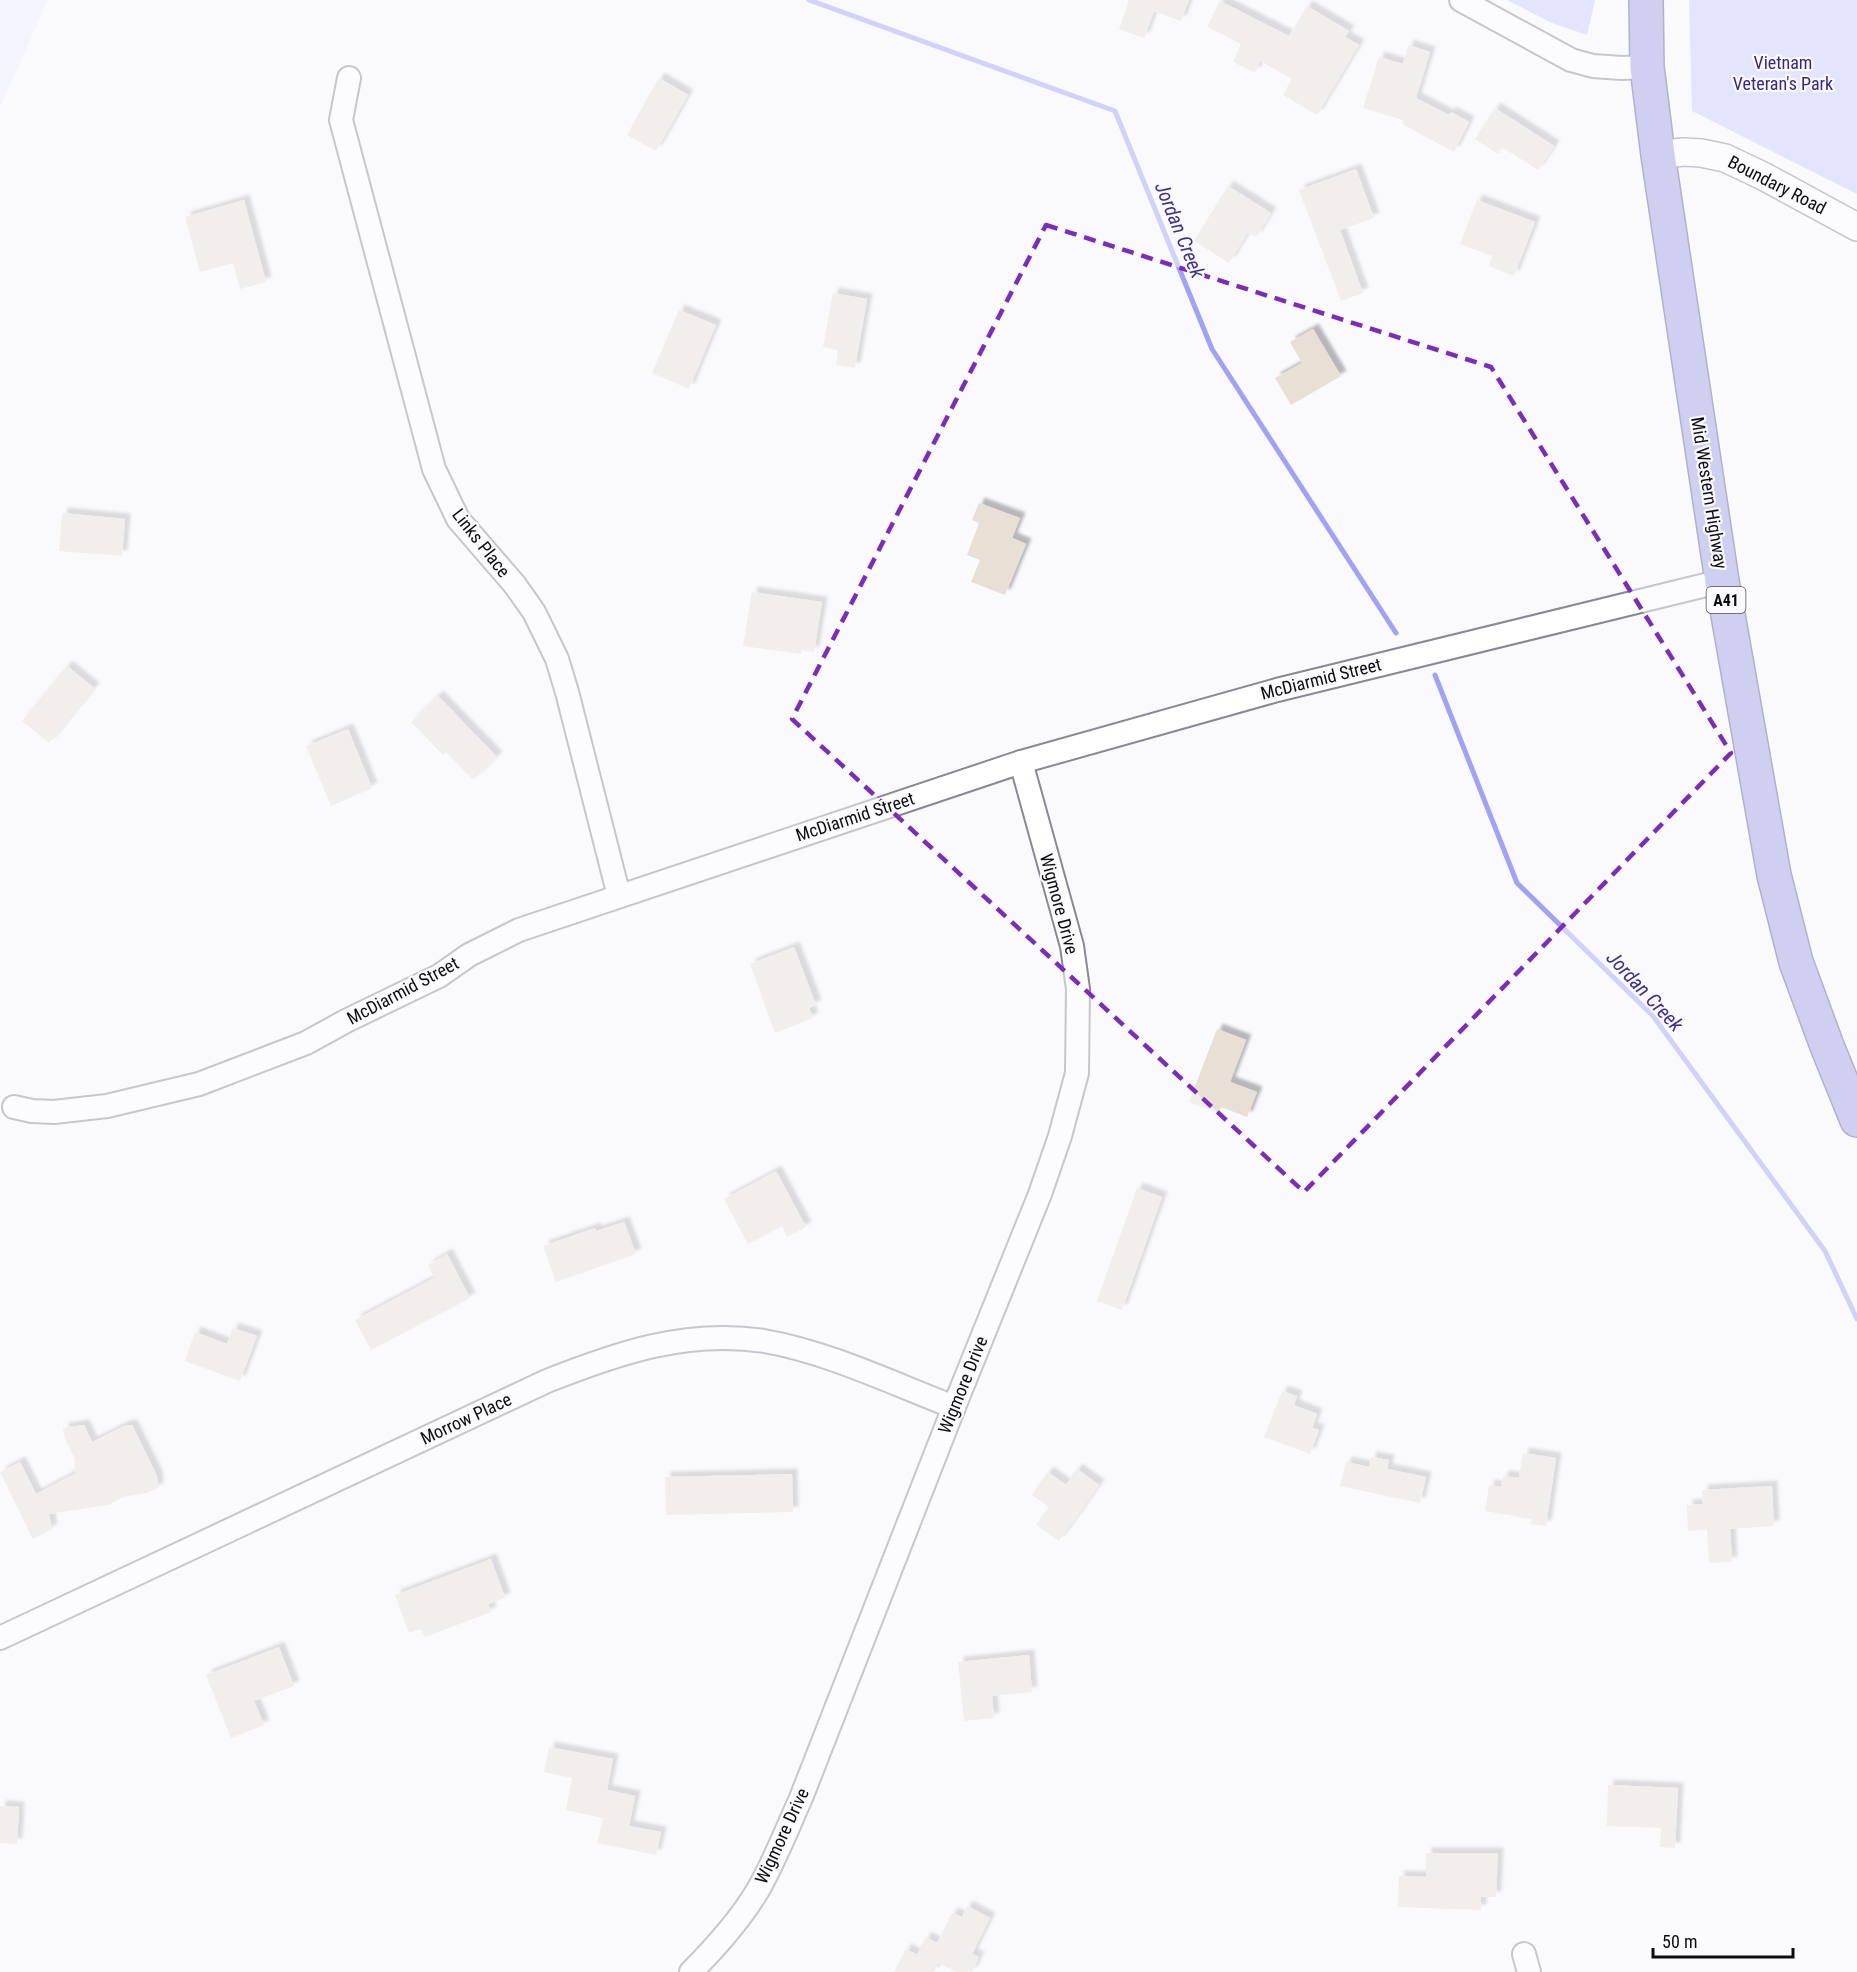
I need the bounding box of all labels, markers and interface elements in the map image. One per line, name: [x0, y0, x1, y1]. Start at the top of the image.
park label: Vietnam Veteran's Park: [1733, 52, 1833, 94]
street label: Boundary Road: [1725, 151, 1830, 218]
water label: Jordan Creek: [1150, 179, 1211, 283]
street label: Mid Western Highway: [1687, 415, 1732, 571]
street label: Links Place: [448, 504, 515, 581]
road number: A41: [1706, 587, 1746, 613]
street label: McDiarmid Street: [1258, 653, 1383, 704]
street label: McDiarmid Street: [793, 787, 917, 846]
street label: Wigmore Drive: [1036, 851, 1083, 956]
water label: Jordan Creek: [1602, 946, 1689, 1037]
street label: McDiarmid Street: [343, 952, 462, 1029]
street label: Wigmore Drive: [933, 1333, 992, 1437]
street label: Morrow Place: [417, 1388, 515, 1449]
street label: Wigmore Drive: [750, 1785, 813, 1887]
scale bar: [1653, 1921, 1792, 1959]
text: 50 m: [1662, 1931, 1697, 1952]

